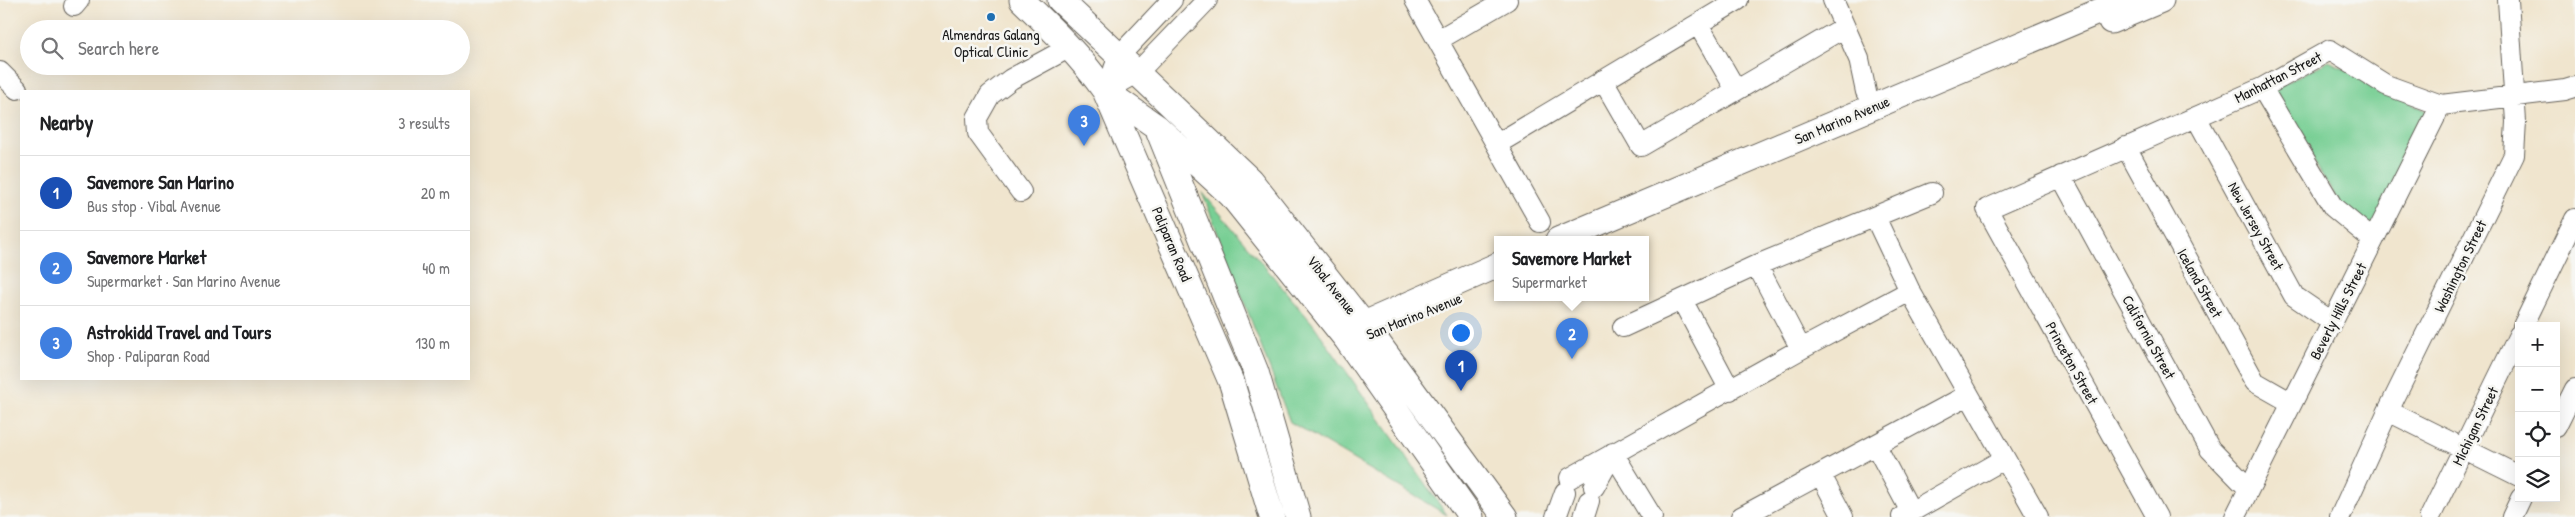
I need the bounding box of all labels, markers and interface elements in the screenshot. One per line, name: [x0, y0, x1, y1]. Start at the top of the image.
marker: Almendras Galang Optical Clinic: [985, 11, 997, 23]
search box: [20, 20, 470, 75]
place label: Almendras Galang Optical Clinic: [942, 24, 1040, 62]
icon: search: [38, 34, 66, 62]
text: Search here: [78, 35, 159, 61]
street label: Manhattan Street: [2231, 46, 2326, 108]
street label: San Marino Avenue: [1791, 91, 1893, 149]
pin: 3: [1068, 105, 1100, 146]
text: Nearby: [40, 108, 93, 137]
text: 3 results: [398, 112, 450, 134]
text: Savemore San Marino: [87, 169, 234, 195]
street label: New Jersey Street: [2223, 178, 2289, 275]
text: 1: [53, 182, 59, 204]
text: 20 m: [421, 182, 450, 204]
text: Bus stop · Vibal Avenue: [87, 195, 221, 217]
street label: Paliparan Road: [1147, 203, 1197, 285]
street label: Washington Street: [2429, 216, 2492, 316]
popup: [1494, 236, 1649, 301]
text: Savemore Market: [87, 244, 206, 270]
text: Savemore Market: [1512, 245, 1631, 271]
street label: Iceland Street: [2172, 245, 2228, 322]
street label: Vibal Avenue: [1302, 251, 1362, 319]
text: 2: [52, 257, 60, 279]
text: 40 m: [422, 257, 450, 279]
street label: Beverly Hills Street: [2305, 258, 2372, 363]
text: Supermarket · San Marino Avenue: [87, 270, 281, 292]
text: Supermarket: [1512, 271, 1587, 293]
street label: San Marino Avenue: [1363, 287, 1465, 345]
street label: California Street: [2117, 291, 2181, 384]
pin: 2: [1556, 318, 1588, 359]
street label: Princeton Street: [2041, 318, 2104, 409]
text: Astrokidd Travel and Tours: [87, 319, 271, 345]
your location: [1448, 320, 1474, 346]
map controls: [2515, 322, 2560, 502]
button: +: [2515, 322, 2560, 367]
text: 3: [52, 332, 60, 354]
text: 130 m: [415, 332, 450, 354]
text: Shop · Paliparan Road: [87, 345, 209, 367]
pin: 1: [1445, 350, 1477, 391]
button: −: [2515, 367, 2560, 412]
street label: Michigan Street: [2447, 382, 2504, 469]
button: locate: [2515, 412, 2560, 457]
button: layers: [2515, 457, 2560, 502]

